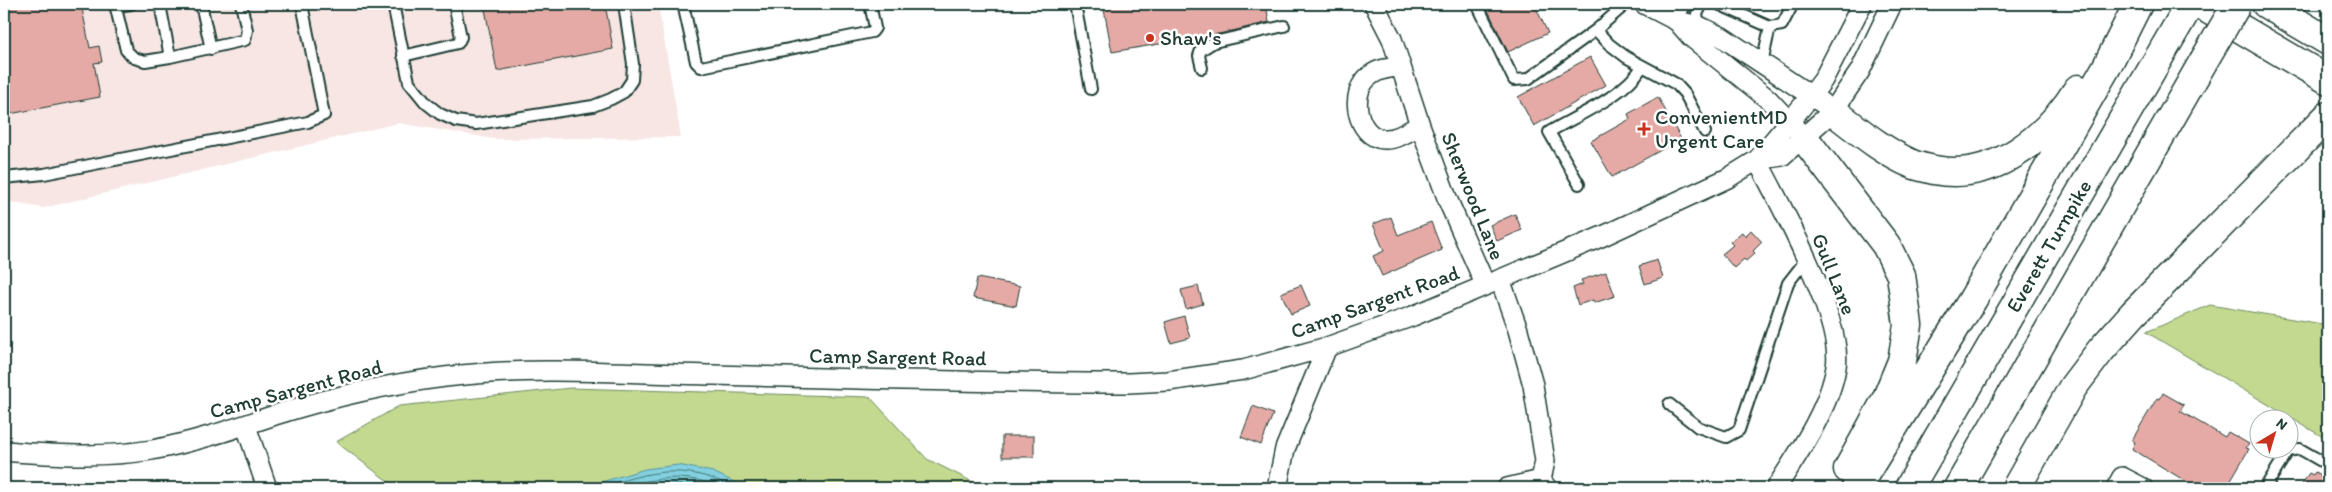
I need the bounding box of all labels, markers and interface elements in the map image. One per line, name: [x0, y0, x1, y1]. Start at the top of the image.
place label: Shaw's: [1160, 25, 1222, 50]
marker: Shaw's: [1144, 32, 1156, 44]
place label: ConvenientMD Urgent Care: [1655, 104, 1788, 153]
marker: ConvenientMD Urgent Care: [1637, 122, 1651, 136]
street label: Sherwood Lane: [1436, 128, 1510, 263]
street label: Everett Turnpike: [2001, 175, 2097, 316]
street label: Gull Lane: [1807, 229, 1862, 318]
street label: Camp Sargent Road: [1287, 259, 1463, 344]
street label: Camp Sargent Road: [809, 342, 987, 371]
street label: Camp Sargent Road: [207, 353, 385, 424]
north arrow: [2250, 410, 2300, 460]
text: N: [2273, 415, 2291, 434]

